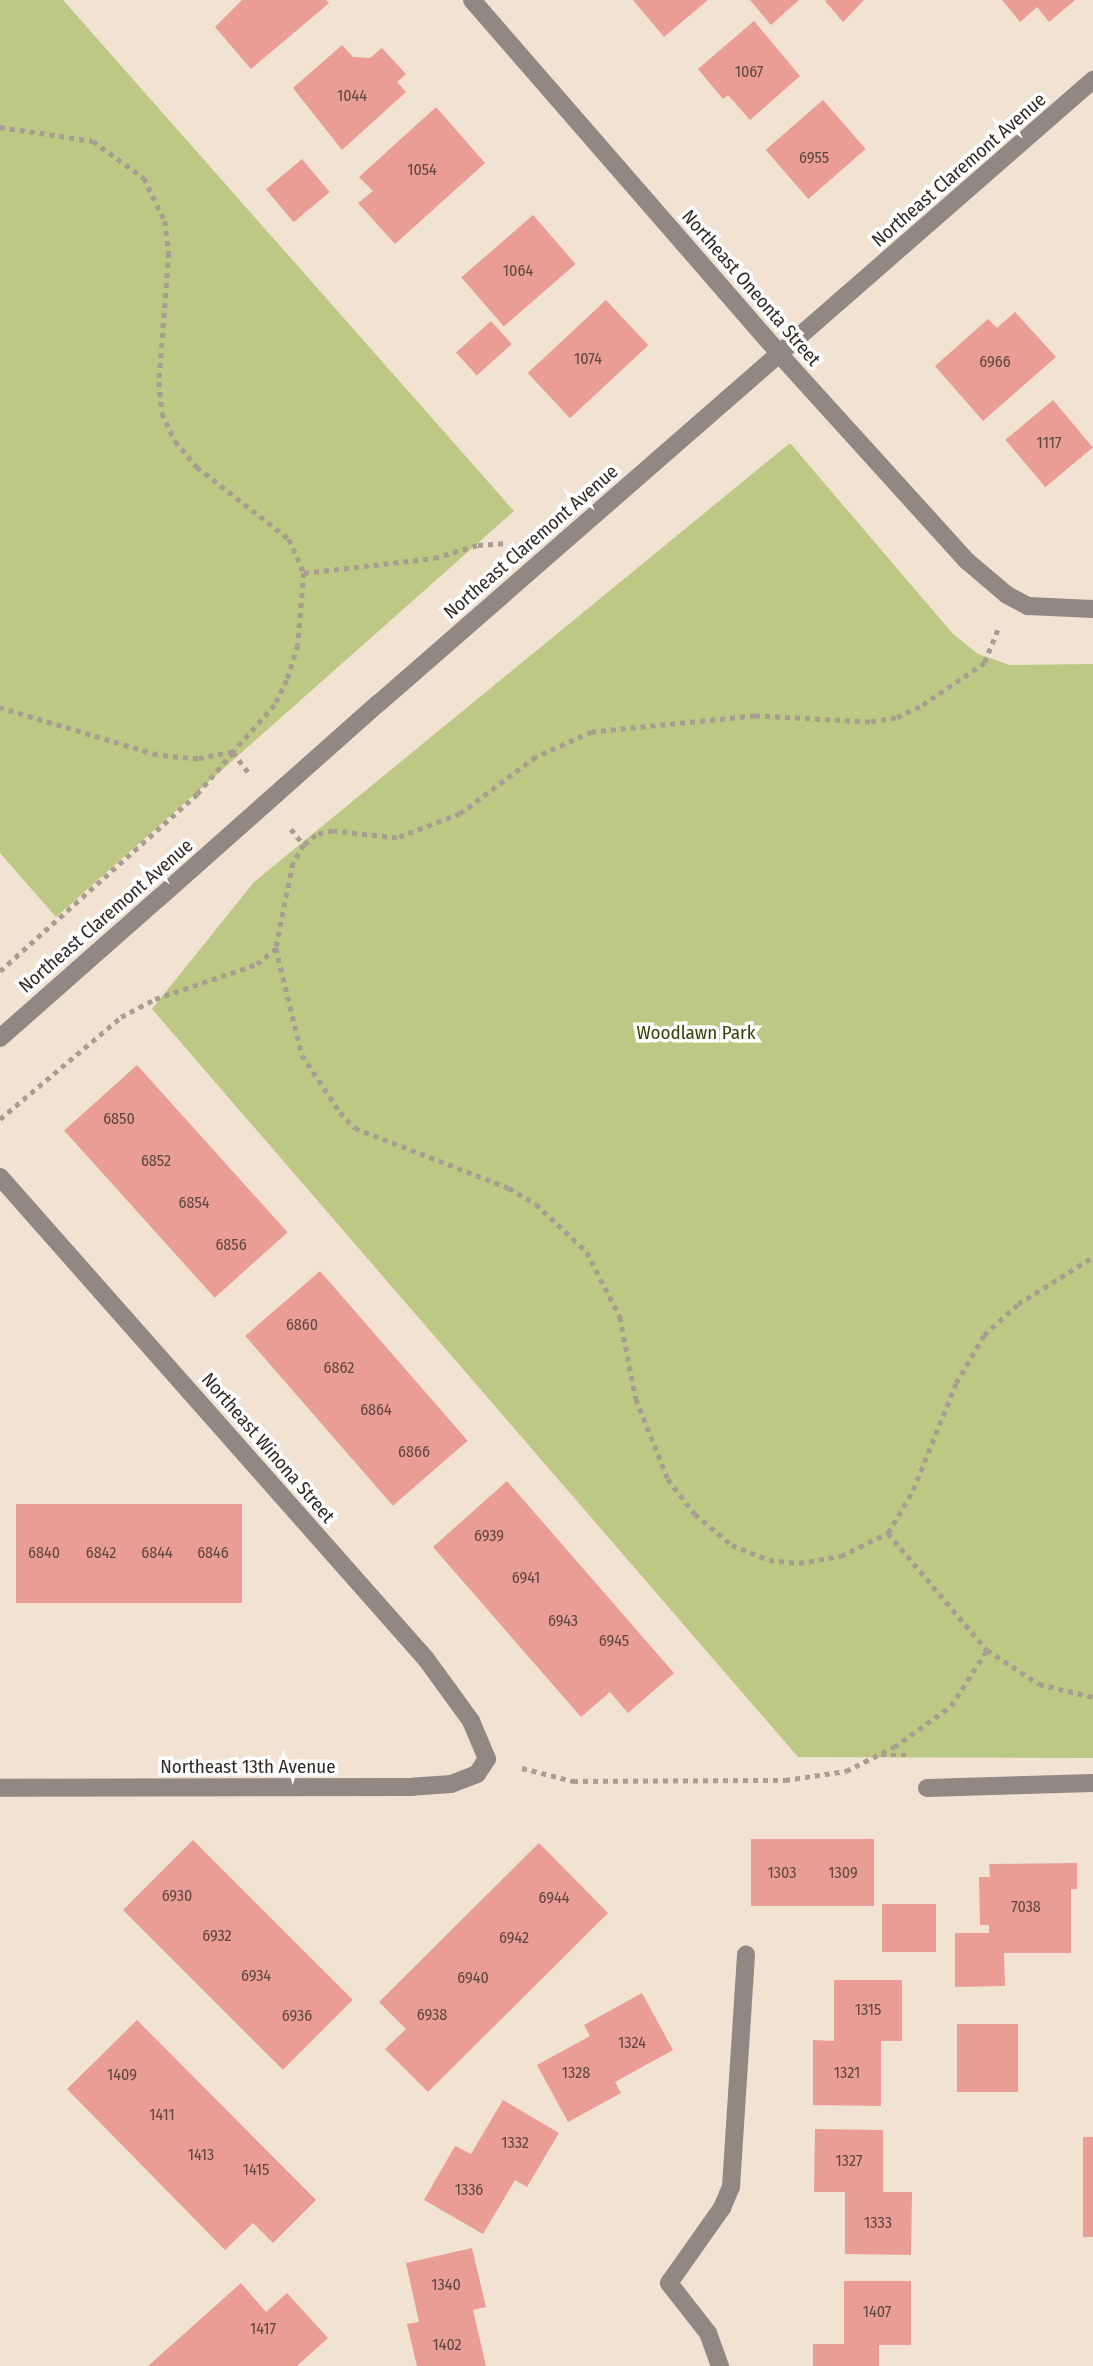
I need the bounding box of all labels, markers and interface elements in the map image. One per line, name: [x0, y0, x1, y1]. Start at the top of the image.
house number: 1067: [735, 62, 763, 82]
house number: 1044: [337, 86, 367, 106]
street label: Northeast Claremont Avenue: [867, 88, 1051, 252]
house number: 6955: [799, 148, 829, 168]
house number: 1054: [407, 160, 437, 180]
street label: Northeast Oneonta Street: [677, 205, 825, 371]
house number: 1064: [503, 261, 533, 281]
house number: 1074: [574, 349, 602, 369]
house number: 6966: [979, 352, 1011, 372]
house number: 1117: [1037, 433, 1061, 453]
street label: Northeast Claremont Avenue: [439, 460, 623, 624]
street label: Northeast Claremont Avenue: [14, 834, 198, 998]
park label: Woodlawn Park: [636, 1022, 756, 1044]
house number: 6850: [103, 1109, 135, 1129]
house number: 6852: [141, 1151, 171, 1171]
house number: 6854: [178, 1193, 210, 1213]
house number: 6856: [215, 1235, 247, 1255]
house number: 6860: [286, 1315, 318, 1335]
house number: 6862: [324, 1358, 354, 1378]
street label: Northeast Winona Street: [197, 1368, 339, 1528]
house number: 6864: [360, 1400, 392, 1420]
house number: 6866: [398, 1442, 430, 1462]
house number: 6939: [474, 1526, 504, 1546]
house number: 6840: [28, 1543, 60, 1563]
house number: 6842: [86, 1543, 116, 1563]
house number: 6844: [141, 1543, 173, 1563]
house number: 6846: [197, 1543, 229, 1563]
house number: 6941: [512, 1568, 540, 1588]
house number: 6943: [548, 1611, 578, 1631]
house number: 6945: [599, 1631, 629, 1651]
street label: Northeast 13th Avenue: [160, 1756, 336, 1778]
house number: 1303: [768, 1863, 796, 1883]
house number: 1309: [828, 1863, 858, 1883]
house number: 6930: [162, 1886, 192, 1906]
house number: 6944: [539, 1888, 569, 1908]
house number: 7038: [1011, 1897, 1041, 1917]
house number: 6932: [202, 1926, 232, 1946]
house number: 6942: [499, 1928, 529, 1948]
house number: 6934: [241, 1966, 271, 1986]
house number: 6940: [457, 1968, 489, 1988]
house number: 1315: [855, 2000, 881, 2020]
house number: 6938: [417, 2005, 447, 2025]
house number: 6936: [282, 2006, 312, 2026]
house number: 1324: [618, 2033, 646, 2053]
house number: 1328: [562, 2063, 590, 2083]
house number: 1321: [834, 2063, 860, 2083]
house number: 1409: [107, 2065, 137, 2085]
house number: 1411: [149, 2105, 175, 2125]
house number: 1332: [501, 2133, 529, 2153]
house number: 1413: [188, 2145, 214, 2165]
house number: 1327: [836, 2151, 862, 2171]
house number: 1415: [243, 2160, 269, 2180]
house number: 1336: [455, 2180, 483, 2200]
house number: 1333: [864, 2213, 892, 2233]
house number: 1340: [431, 2275, 461, 2295]
house number: 1407: [863, 2302, 891, 2322]
house number: 1417: [250, 2319, 276, 2339]
house number: 1402: [432, 2335, 462, 2355]

